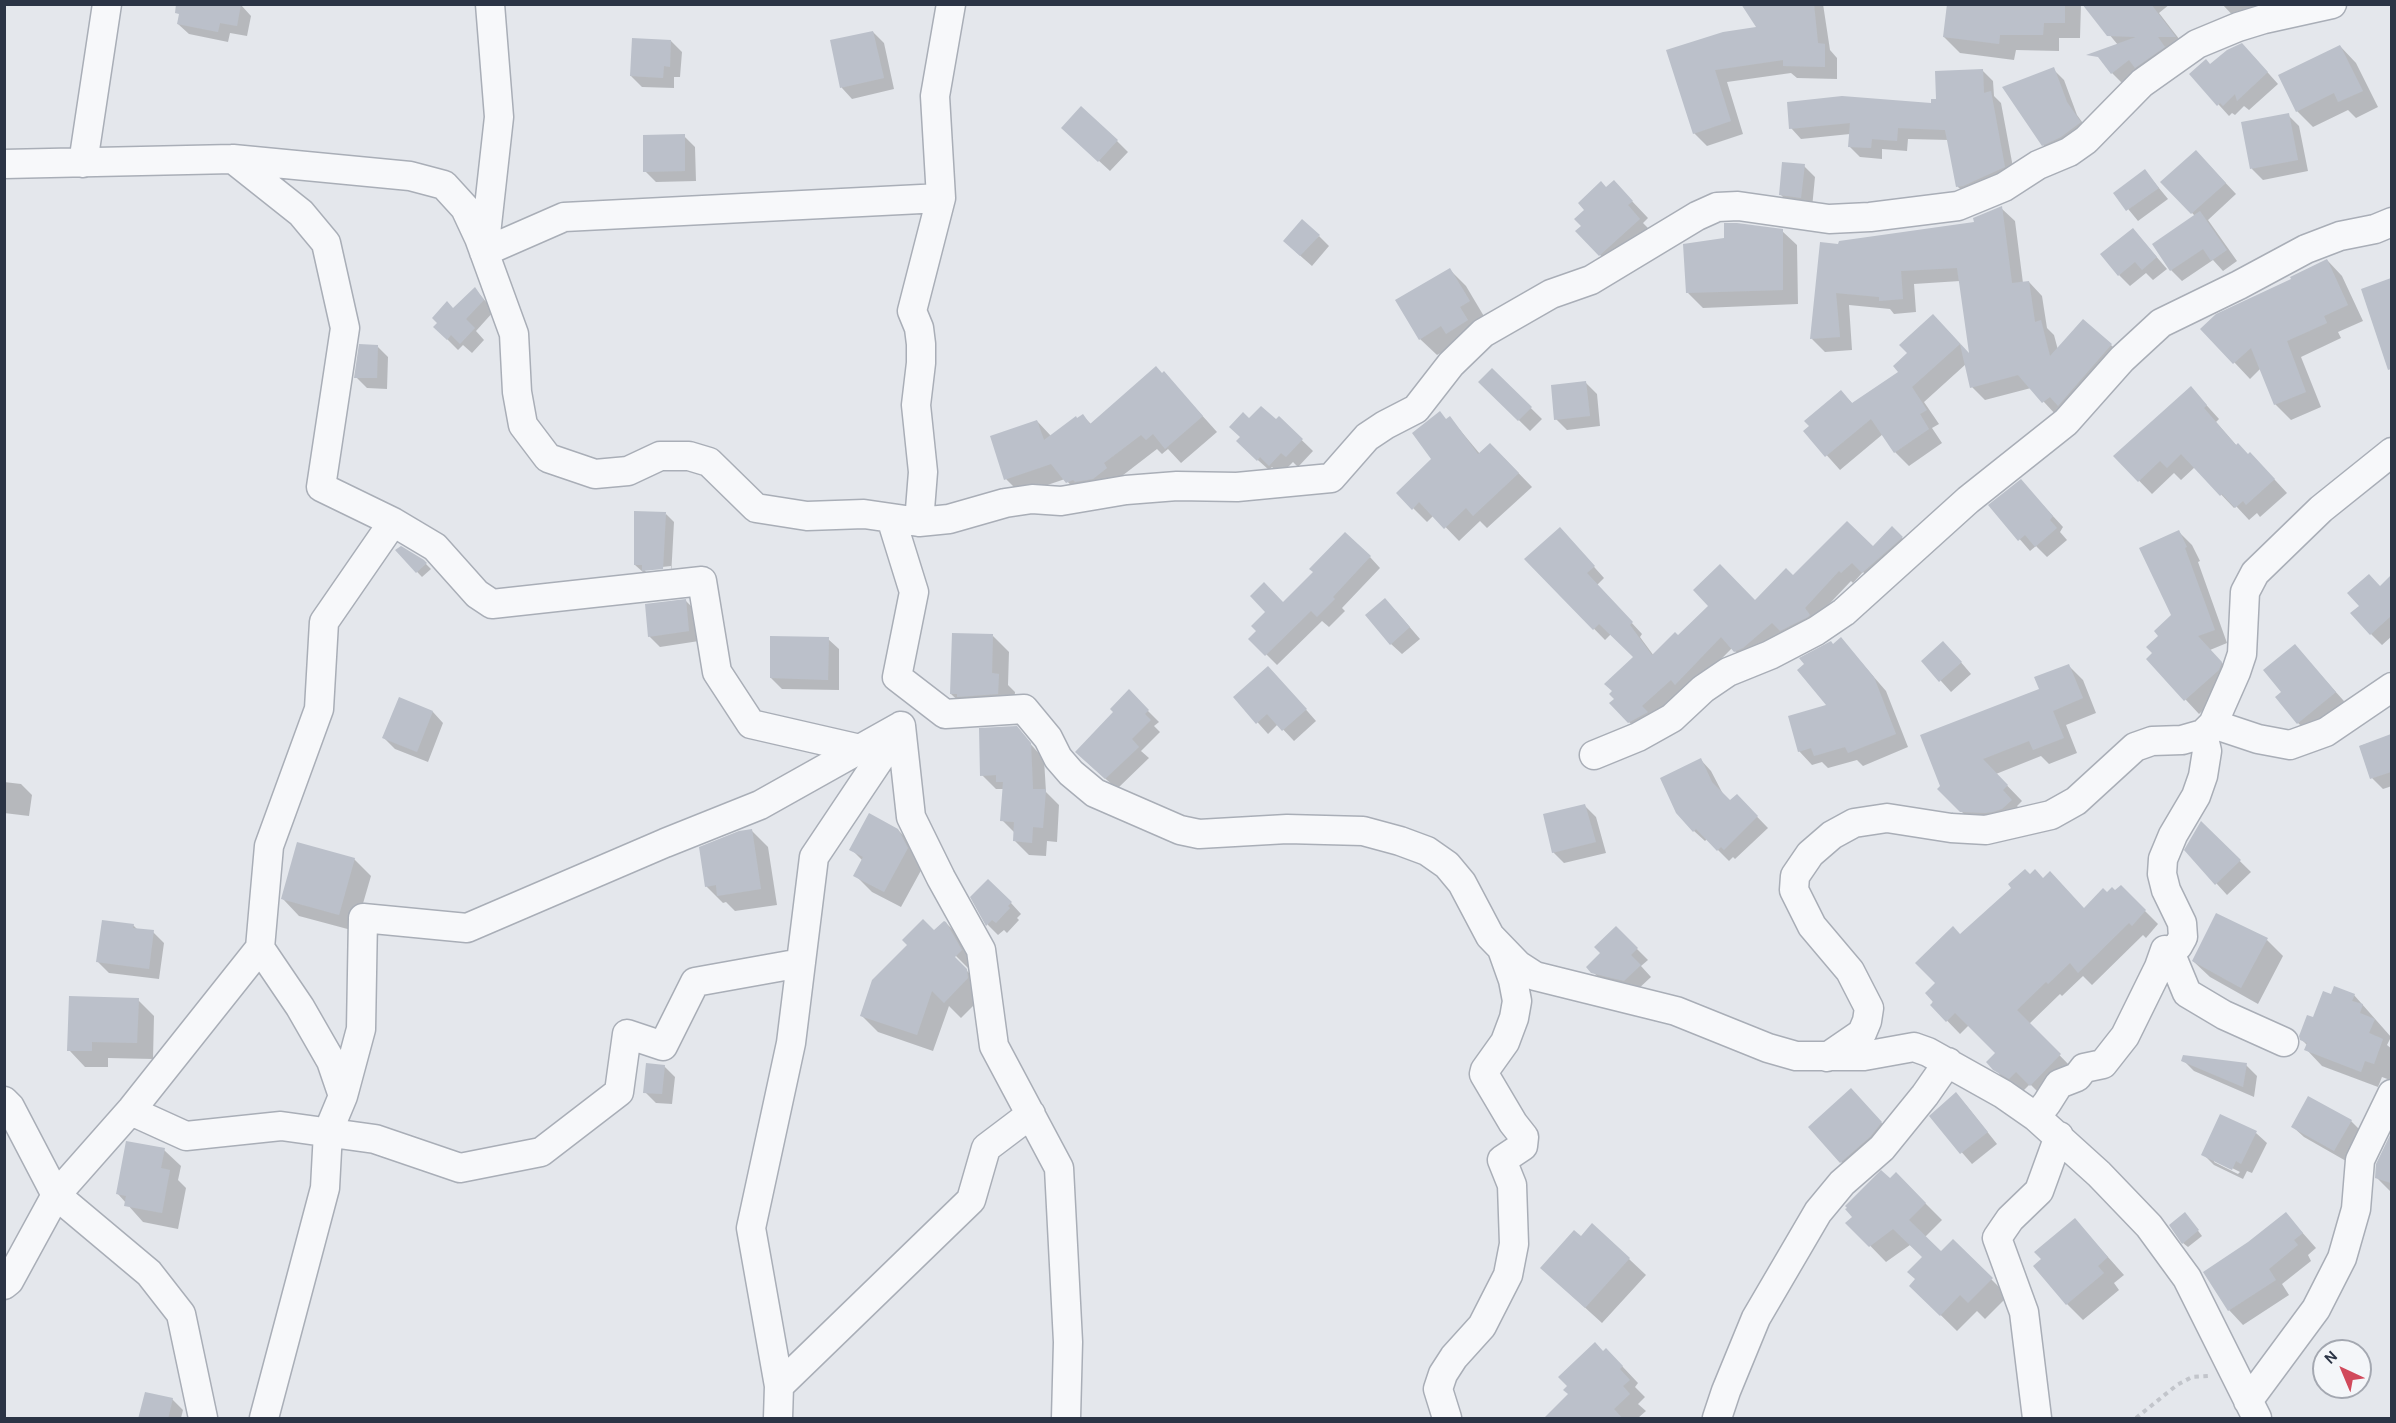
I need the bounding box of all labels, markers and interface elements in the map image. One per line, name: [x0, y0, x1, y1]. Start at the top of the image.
north arrow: [2312, 1339, 2372, 1399]
text: N: [2320, 1346, 2341, 1368]

